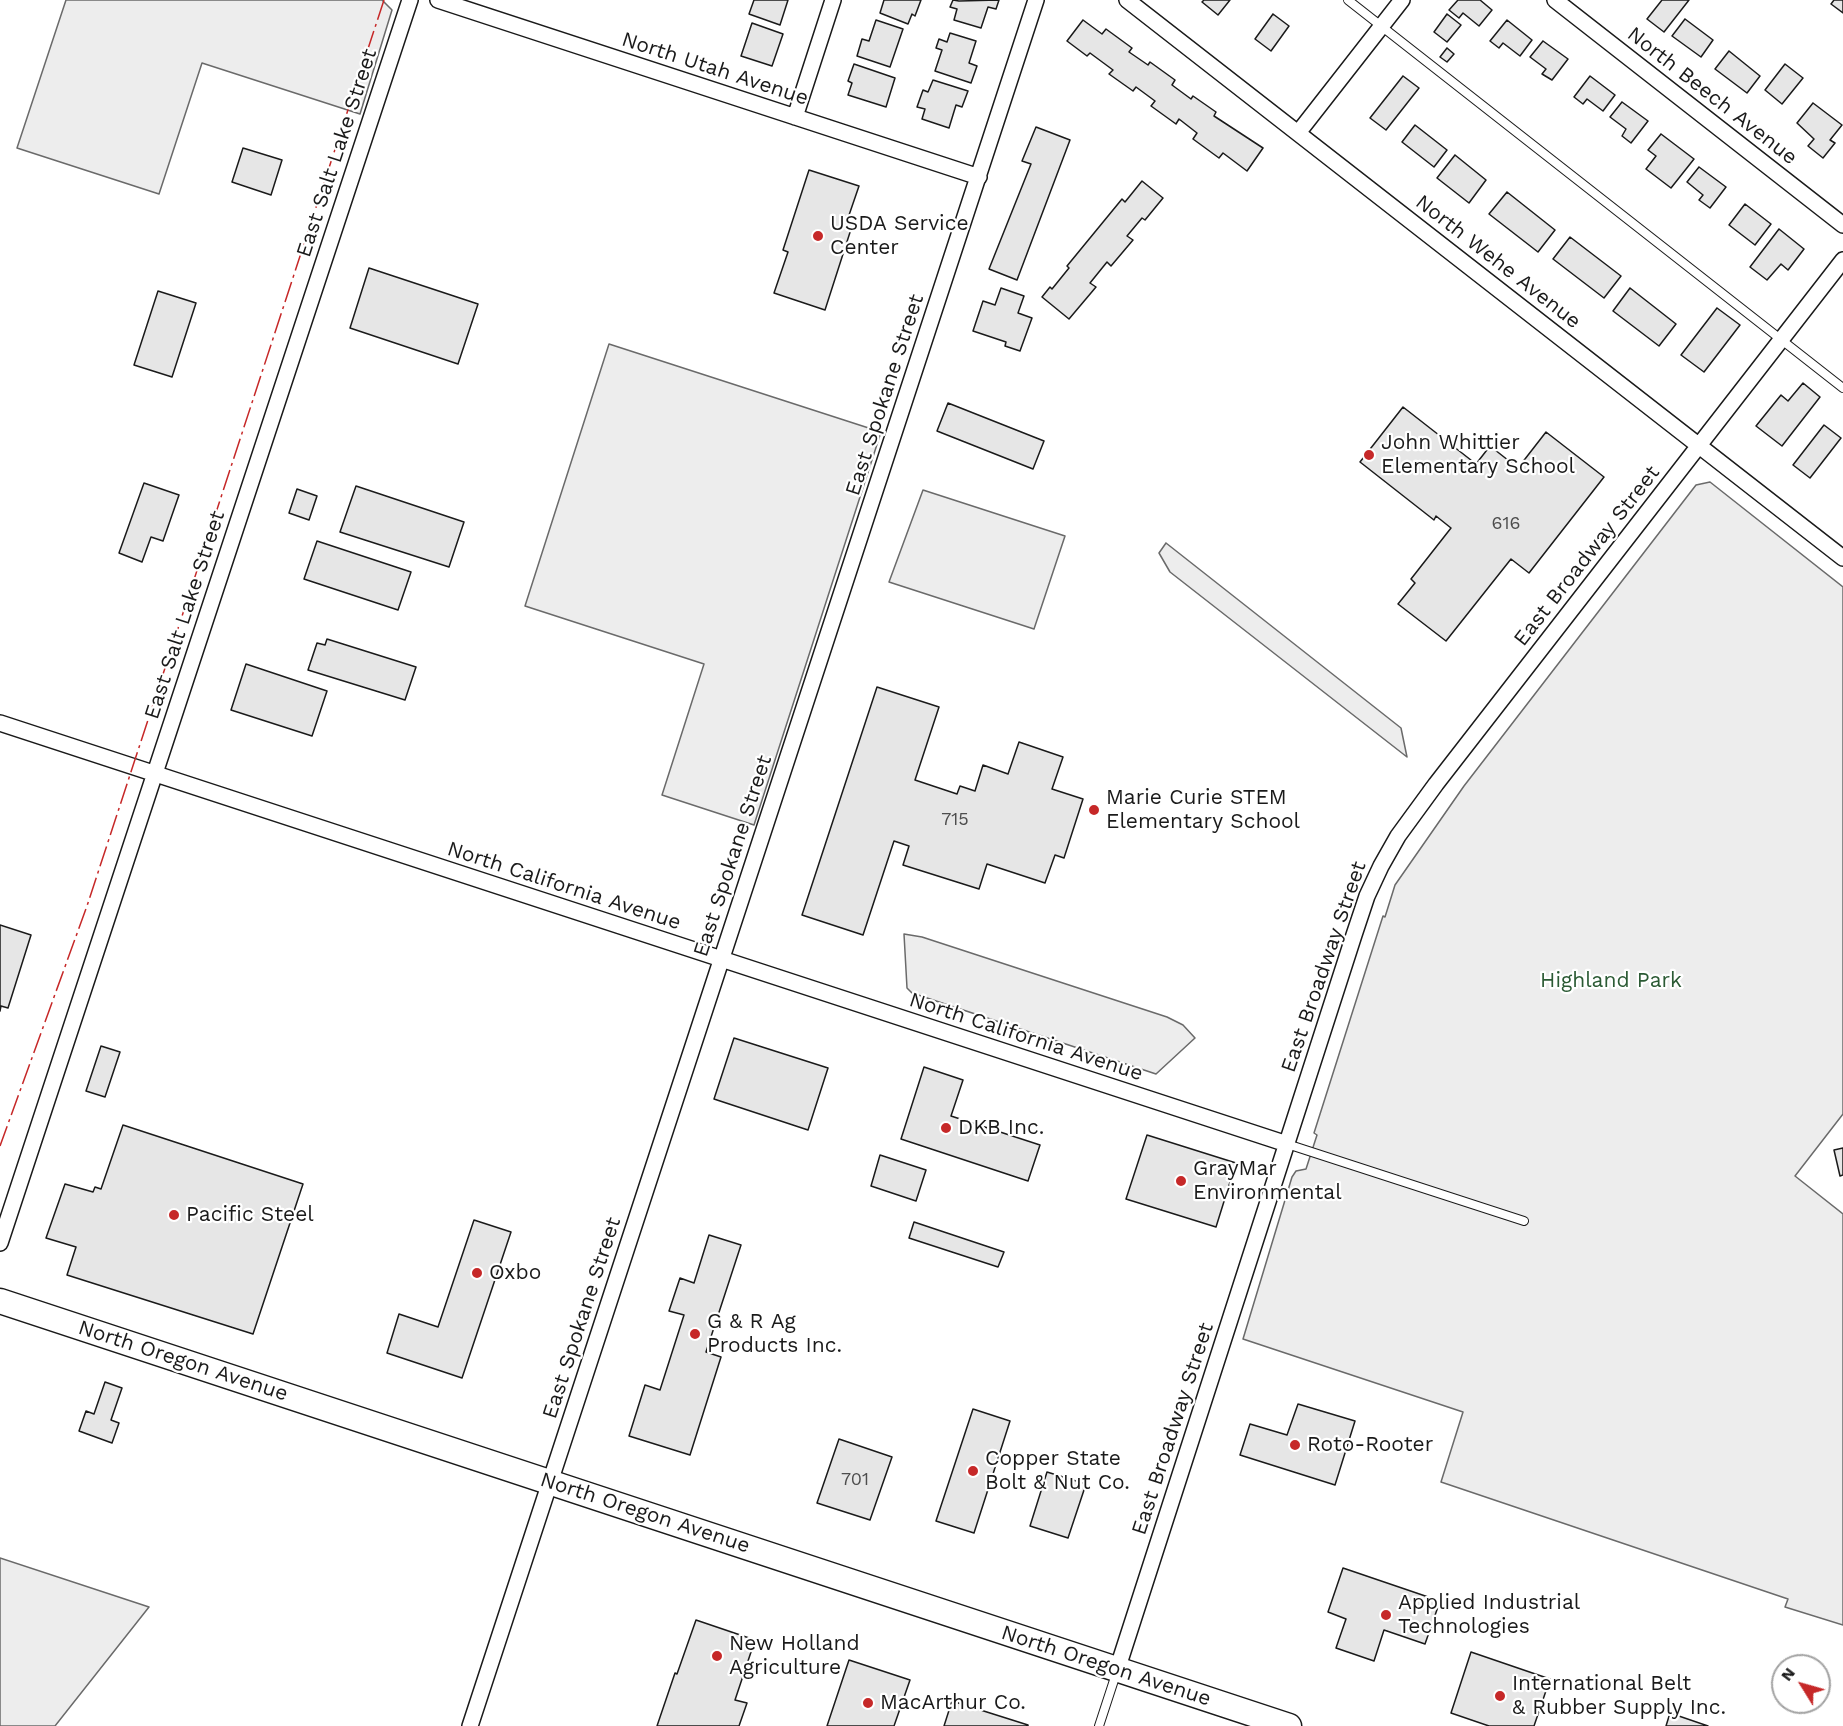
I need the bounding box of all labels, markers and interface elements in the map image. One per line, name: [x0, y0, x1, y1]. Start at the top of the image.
street label: North Beech Avenue: [1622, 22, 1802, 170]
street label: North Utah Avenue: [619, 27, 811, 111]
street label: East Salt Lake Street: [291, 46, 383, 260]
street label: North Wehe Avenue: [1410, 190, 1586, 334]
place label: USDA Service Center: [830, 211, 969, 261]
marker: USDA Service Center: [811, 229, 825, 243]
street label: East Spokane Street: [840, 291, 930, 499]
place label: John Whittier Elementary School: [1381, 430, 1575, 480]
marker: John Whittier Elementary School: [1362, 448, 1376, 462]
street label: East Broadway Street: [1509, 461, 1665, 651]
street label: East Salt Lake Street: [139, 508, 231, 722]
house number: 616: [1492, 513, 1520, 535]
street label: East Spokane Street: [688, 752, 778, 960]
place label: Marie Curie STEM Elementary School: [1106, 785, 1300, 835]
marker: Marie Curie STEM Elementary School: [1087, 803, 1101, 817]
house number: 715: [941, 809, 969, 831]
street label: North California Avenue: [444, 836, 684, 936]
street label: East Broadway Street: [1276, 858, 1372, 1076]
park label: Highland Park: [1540, 968, 1682, 994]
street label: North California Avenue: [906, 987, 1146, 1087]
place label: DKB Inc.: [958, 1115, 1044, 1141]
marker: DKB Inc.: [939, 1121, 953, 1135]
place label: GrayMar Environmental: [1193, 1156, 1342, 1206]
marker: GrayMar Environmental: [1174, 1174, 1188, 1188]
place label: Pacific Steel: [186, 1202, 314, 1228]
marker: Pacific Steel: [167, 1208, 181, 1222]
street label: East Spokane Street: [537, 1214, 627, 1422]
place label: Oxbo: [489, 1260, 541, 1286]
marker: Oxbo: [470, 1266, 484, 1280]
place label: G & R Ag Products Inc.: [707, 1309, 842, 1359]
street label: North Oregon Avenue: [75, 1315, 291, 1407]
street label: East Broadway Street: [1127, 1320, 1219, 1538]
marker: G & R Ag Products Inc.: [688, 1327, 702, 1341]
place label: Roto-Rooter: [1307, 1432, 1433, 1458]
marker: Roto-Rooter: [1288, 1438, 1302, 1452]
place label: Copper State Bolt & Nut Co.: [985, 1446, 1130, 1496]
marker: Copper State Bolt & Nut Co.: [966, 1464, 980, 1478]
street label: North Oregon Avenue: [537, 1467, 753, 1559]
house number: 701: [841, 1469, 869, 1491]
place label: Applied Industrial Technologies: [1398, 1590, 1580, 1640]
marker: Applied Industrial Technologies: [1379, 1608, 1393, 1622]
street label: North Oregon Avenue: [998, 1620, 1214, 1712]
place label: New Holland Agriculture: [729, 1631, 860, 1681]
marker: New Holland Agriculture: [710, 1649, 724, 1663]
north arrow: [1771, 1654, 1831, 1714]
text: N: [1777, 1664, 1799, 1685]
place label: International Belt & Rubber Supply Inc.: [1512, 1671, 1726, 1721]
marker: International Belt & Rubber Supply Inc.: [1493, 1689, 1507, 1703]
place label: MacArthur Co.: [880, 1690, 1026, 1716]
marker: MacArthur Co.: [861, 1696, 875, 1710]

